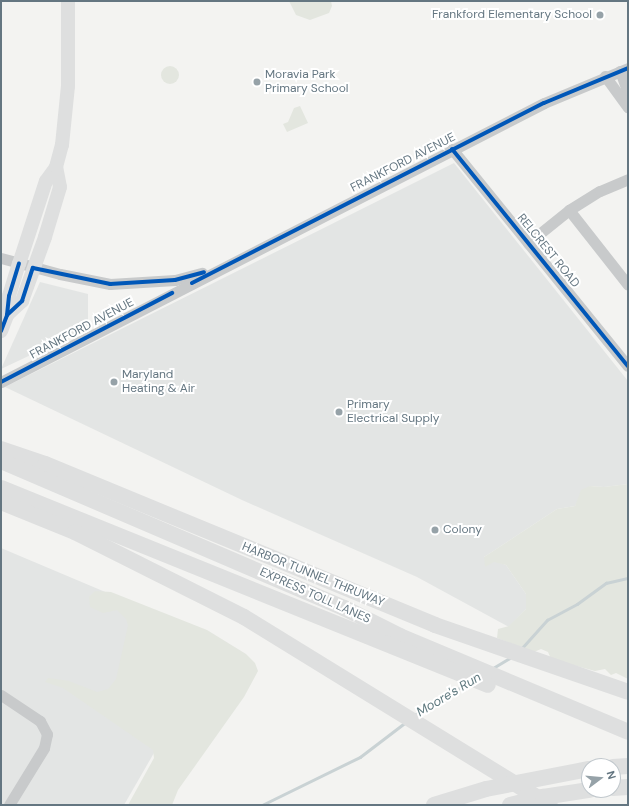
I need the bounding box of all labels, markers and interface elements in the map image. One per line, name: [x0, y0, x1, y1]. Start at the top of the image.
place label: Frankford Elementary School: [432, 8, 592, 22]
marker: Frankford Elementary School: [595, 10, 605, 20]
place label: Moravia Park Primary School: [265, 68, 348, 96]
marker: Moravia Park Primary School: [252, 77, 262, 87]
street label: FRANKFORD AVENUE: [348, 130, 458, 196]
street label: RELCREST ROAD: [514, 211, 582, 291]
street label: FRANKFORD AVENUE: [28, 295, 136, 363]
place label: Maryland Heating & Air: [122, 368, 195, 396]
marker: Maryland Heating & Air: [109, 377, 119, 387]
place label: Primary Electrical Supply: [347, 398, 439, 426]
marker: Primary Electrical Supply: [334, 407, 344, 417]
place label: Colony: [443, 523, 482, 537]
marker: Colony: [430, 525, 440, 535]
street label: HARBOR TUNNEL THRUWAY: [240, 540, 386, 610]
street label: EXPRESS TOLL LANES: [257, 565, 373, 627]
water label: Moore's Run: [414, 670, 484, 720]
north arrow: [581, 758, 621, 798]
text: N: [604, 769, 619, 781]

